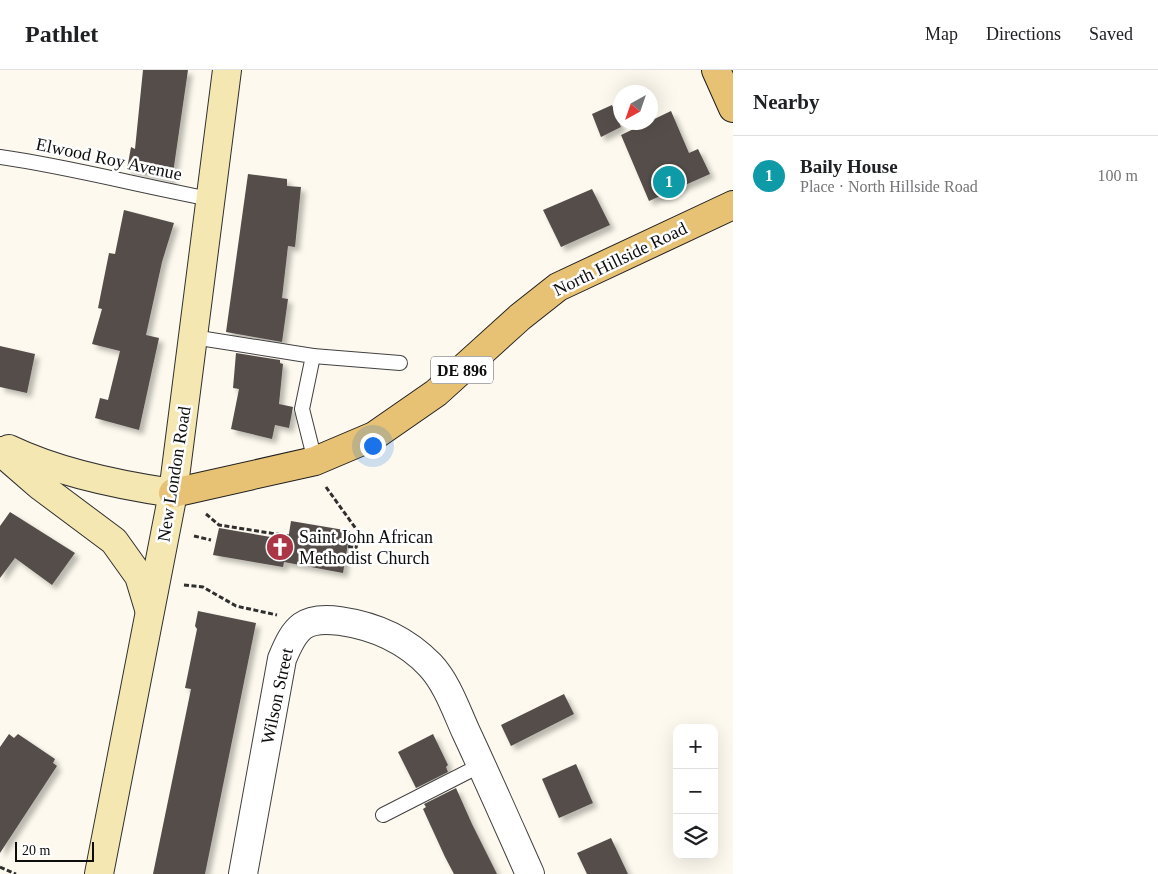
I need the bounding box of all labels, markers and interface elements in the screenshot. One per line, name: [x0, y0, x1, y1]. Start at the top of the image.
text: Pathlet: [25, 21, 98, 47]
text: Map: [925, 24, 958, 44]
text: Directions: [986, 24, 1061, 44]
text: Saved: [1089, 24, 1133, 44]
north arrow: [613, 85, 658, 130]
text: Nearby: [753, 90, 820, 114]
street label: Elwood Roy Avenue: [34, 134, 184, 184]
text: Baily House: [800, 156, 898, 177]
pin: 1: [653, 163, 685, 201]
text: 1: [765, 167, 773, 184]
text: 100 m: [1098, 167, 1138, 184]
text: Place · North Hillside Road: [800, 178, 978, 195]
street label: North Hillside Road: [550, 218, 690, 300]
road number: DE 896: [431, 356, 493, 384]
street label: New London Road: [153, 405, 195, 543]
your location: [360, 433, 386, 459]
place label: Saint John African Methodist Church: [299, 527, 433, 568]
church icon: Saint John African Methodist Church: [265, 532, 295, 562]
street label: Wilson Street: [257, 646, 297, 746]
map controls: [673, 724, 718, 859]
button: +: [673, 724, 718, 769]
button: −: [673, 769, 718, 814]
button: layers: [673, 814, 718, 859]
scale bar: [15, 839, 94, 862]
text: 20 m: [22, 843, 50, 858]

